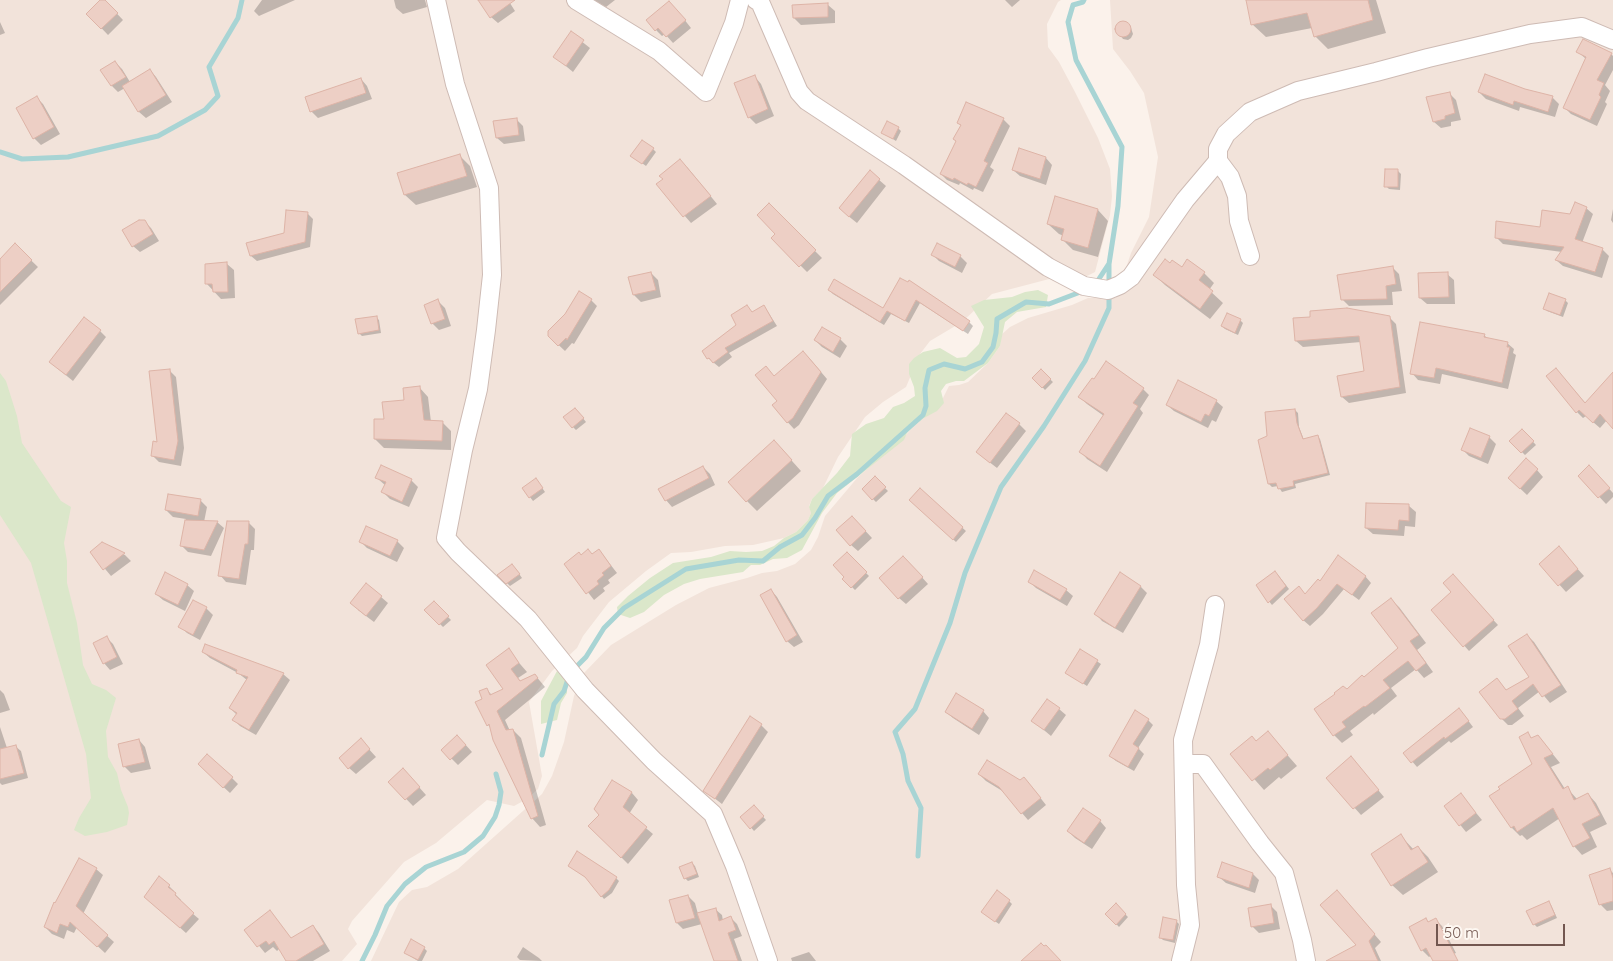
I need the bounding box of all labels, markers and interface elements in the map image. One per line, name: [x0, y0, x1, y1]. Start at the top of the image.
scale bar: [1438, 914, 1567, 946]
text: 50 m: [1444, 923, 1479, 942]

